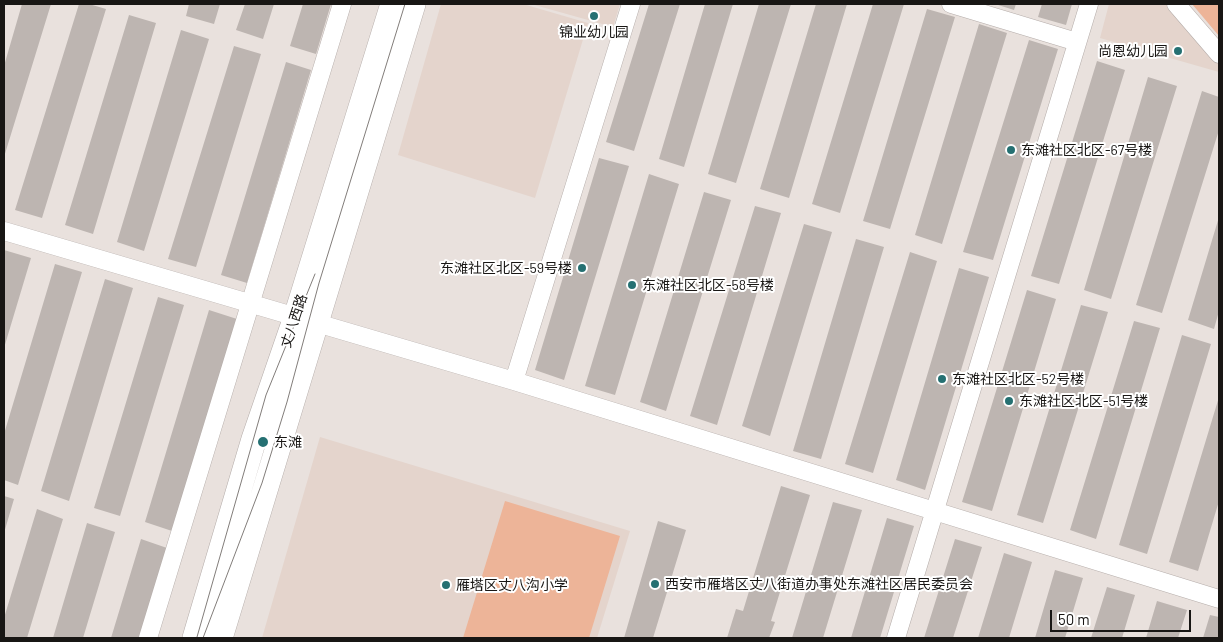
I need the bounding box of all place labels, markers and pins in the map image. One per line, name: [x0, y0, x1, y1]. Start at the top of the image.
marker: 锦业幼儿园: [588, 10, 600, 22]
place label: 锦业幼儿园: [559, 24, 629, 40]
place label: 尚恩幼儿园: [1098, 43, 1168, 59]
marker: 尚恩幼儿园: [1172, 45, 1184, 57]
place label: 东滩社区北区-67号楼: [1021, 142, 1152, 158]
marker: 东滩社区北区-67号楼: [1005, 144, 1017, 156]
place label: 东滩社区北区-59号楼: [440, 260, 572, 276]
marker: 东滩社区北区-59号楼: [576, 262, 588, 274]
place label: 东滩社区北区-58号楼: [642, 277, 774, 293]
marker: 东滩社区北区-58号楼: [626, 279, 638, 291]
place label: 东滩社区北区-52号楼: [952, 371, 1084, 387]
marker: 东滩社区北区-52号楼: [936, 373, 948, 385]
place label: 东滩社区北区-51号楼: [1019, 393, 1148, 409]
marker: 东滩社区北区-51号楼: [1003, 395, 1015, 407]
place label: 东滩: [274, 434, 302, 450]
marker: 东滩: [256, 435, 270, 449]
place label: 西安市雁塔区丈八街道办事处东滩社区居民委员会: [665, 576, 973, 592]
place label: 雁塔区丈八沟小学: [456, 577, 568, 593]
marker: 西安市雁塔区丈八街道办事处东滩社区居民委员会: [649, 578, 661, 590]
marker: 雁塔区丈八沟小学: [440, 579, 452, 591]

